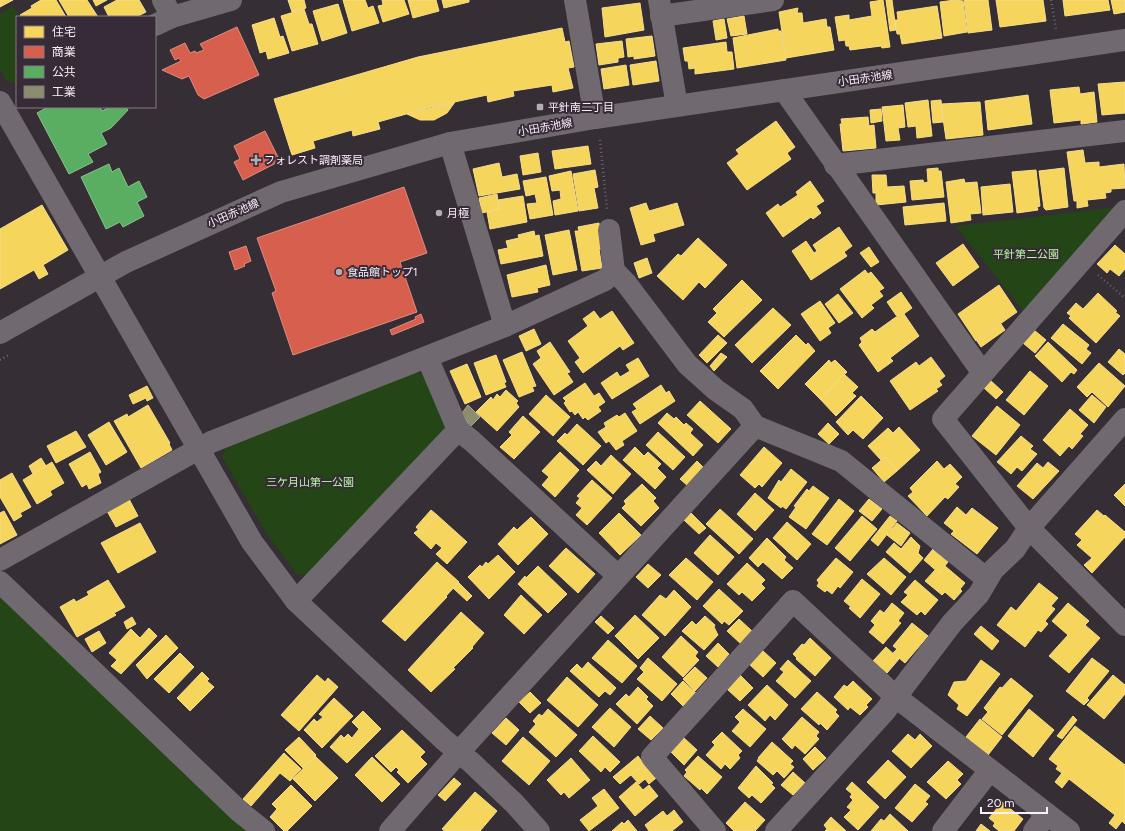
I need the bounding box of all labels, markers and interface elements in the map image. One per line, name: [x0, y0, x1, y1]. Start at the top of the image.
legend: [16, 16, 156, 108]
text: 住宅: [52, 25, 76, 39]
text: 商業: [52, 45, 76, 59]
text: 公共: [52, 65, 76, 79]
street label: 小田赤池線: [837, 68, 893, 89]
text: 工業: [52, 85, 76, 99]
place label: 平針南二丁目: [548, 101, 614, 114]
marker: 平針南二丁目: [535, 102, 545, 112]
street label: 小田赤池線: [517, 116, 573, 139]
place label: フォレスト調剤薬局: [264, 154, 363, 167]
marker: フォレスト調剤薬局: [251, 155, 261, 165]
street label: 小田赤池線: [205, 196, 261, 231]
place label: 月極: [447, 207, 469, 220]
marker: 月極: [434, 208, 444, 218]
park label: 平針第二公園: [993, 248, 1059, 261]
place label: 食品館トップ1: [347, 266, 418, 279]
marker: 食品館トップ1: [334, 267, 344, 277]
park label: 三ケ月山第一公園: [266, 476, 354, 489]
scale bar: [981, 789, 1047, 815]
text: 20 m: [987, 796, 1015, 810]

